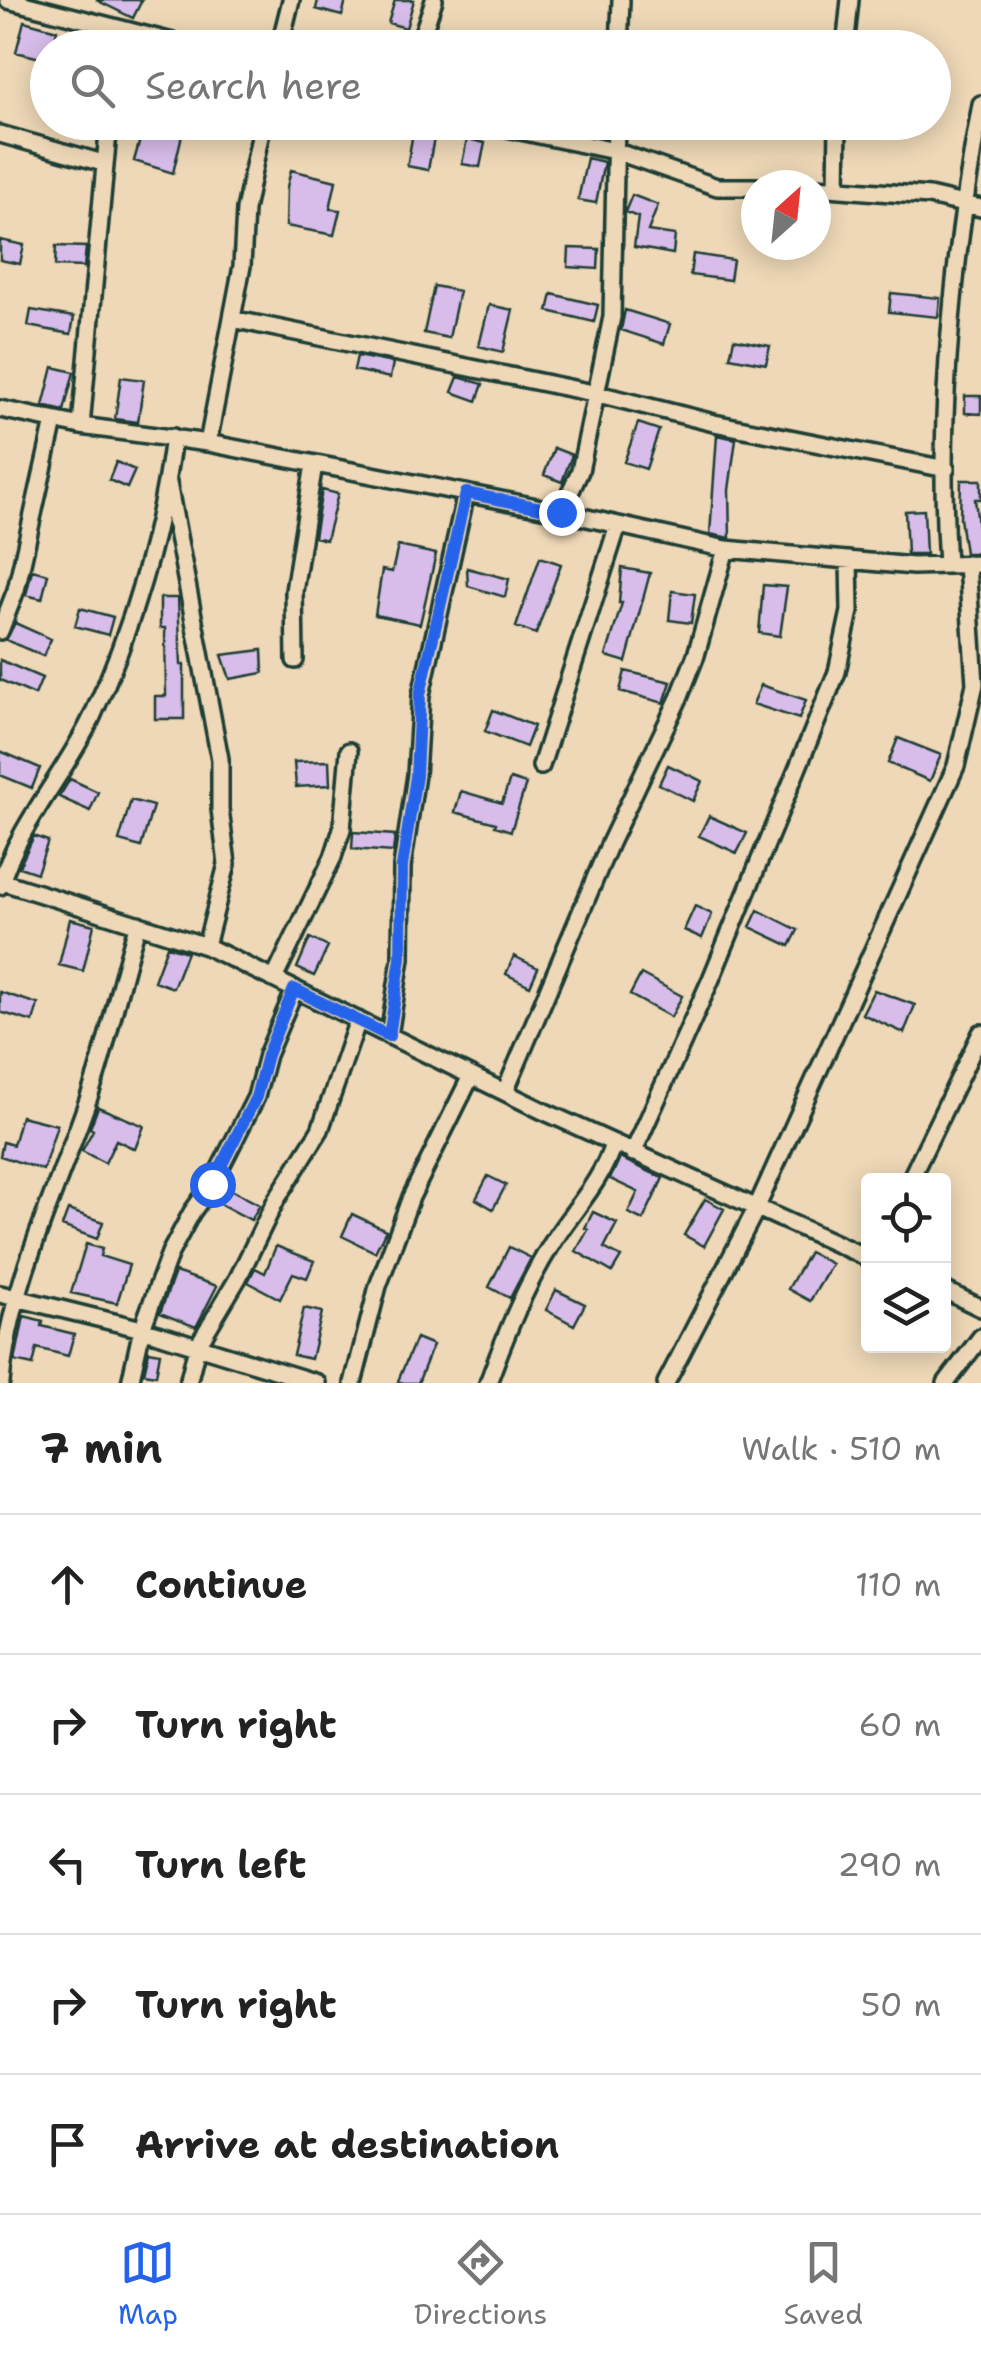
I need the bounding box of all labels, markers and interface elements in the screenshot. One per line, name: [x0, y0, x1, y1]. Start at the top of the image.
search box: [30, 30, 951, 140]
icon: search: [65, 58, 120, 113]
text: Search here: [145, 60, 362, 111]
north arrow: [741, 170, 831, 260]
route end: [539, 490, 585, 536]
route start: [190, 1162, 236, 1208]
map controls: [861, 1173, 951, 1353]
button: locate: [861, 1173, 951, 1263]
button: layers: [861, 1263, 951, 1353]
text: 7 min: [40, 1420, 162, 1476]
text: Walk · 510 m: [741, 1427, 941, 1470]
icon: ahead: [40, 1557, 95, 1612]
text: Continue: [135, 1559, 307, 1610]
text: 110 m: [855, 1563, 941, 1606]
icon: right: [40, 1697, 95, 1752]
text: Turn right: [135, 1699, 337, 1750]
text: 60 m: [859, 1703, 941, 1746]
icon: left: [40, 1837, 95, 1892]
text: Turn left: [135, 1839, 307, 1890]
text: 290 m: [838, 1843, 941, 1886]
icon: right: [40, 1977, 95, 2032]
text: Turn right: [135, 1979, 337, 2030]
text: 50 m: [861, 1983, 941, 2026]
icon: arrive: [40, 2117, 95, 2172]
text: Arrive at destination: [135, 2119, 559, 2170]
tab: Map: [118, 2235, 178, 2333]
tab: Directions: [414, 2235, 547, 2333]
tab: Saved: [783, 2235, 863, 2333]

